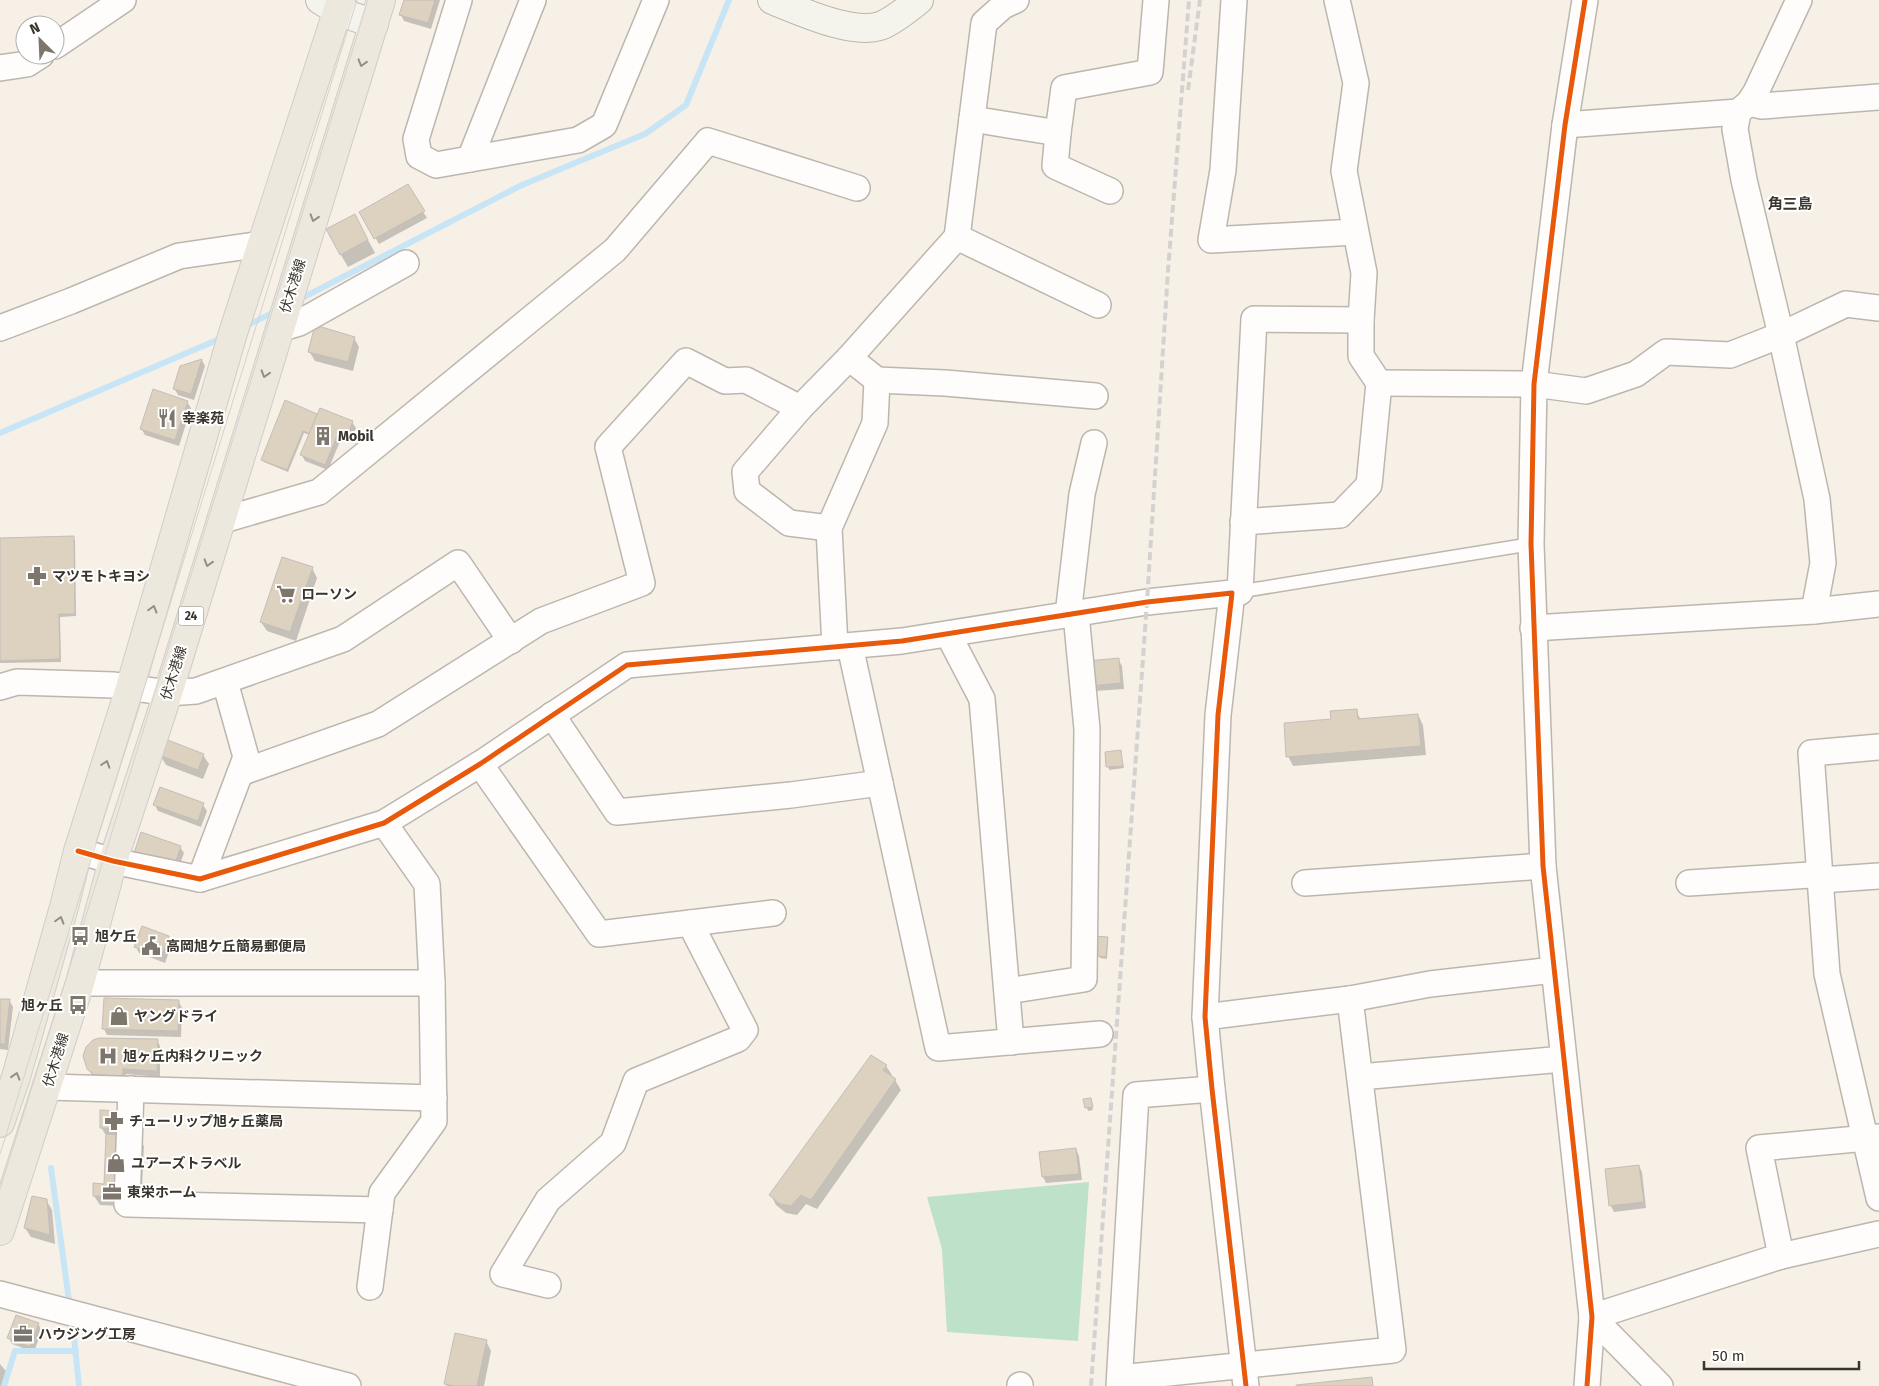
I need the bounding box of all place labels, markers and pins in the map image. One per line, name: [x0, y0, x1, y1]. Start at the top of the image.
restaurant icon: 幸楽苑: [156, 407, 178, 429]
place label: 幸楽苑: [182, 410, 224, 427]
building icon: Mobil: [312, 425, 334, 447]
place label: Mobil: [338, 428, 374, 445]
pharmacy icon: マツモトキヨシ: [26, 565, 48, 587]
place label: マツモトキヨシ: [52, 568, 150, 585]
supermarket icon: ローソン: [275, 583, 297, 605]
place label: ローソン: [301, 586, 357, 603]
bus stop icon: 旭ケ丘: [69, 925, 91, 947]
place label: 旭ケ丘: [95, 928, 137, 945]
public building icon: 高岡旭ケ丘簡易郵便局: [140, 935, 162, 957]
place label: 高岡旭ケ丘簡易郵便局: [166, 938, 306, 955]
bus stop icon: 旭ヶ丘: [67, 994, 89, 1016]
place label: 旭ヶ丘: [21, 997, 63, 1014]
shop icon: ヤングドライ: [108, 1005, 130, 1027]
place label: ヤングドライ: [134, 1008, 218, 1025]
hospital icon: 旭ヶ丘内科クリニック: [97, 1045, 119, 1067]
place label: 旭ヶ丘内科クリニック: [123, 1048, 263, 1065]
pharmacy icon: チューリップ旭ヶ丘薬局: [103, 1110, 125, 1132]
place label: チューリップ旭ヶ丘薬局: [129, 1113, 283, 1130]
shop icon: ユアーズトラベル: [105, 1152, 127, 1174]
place label: ユアーズトラベル: [131, 1155, 241, 1172]
office icon: 東栄ホーム: [101, 1181, 123, 1203]
place label: 東栄ホーム: [127, 1184, 197, 1201]
office icon: ハウジング工房: [12, 1323, 34, 1345]
place label: ハウジング工房: [38, 1326, 136, 1343]

